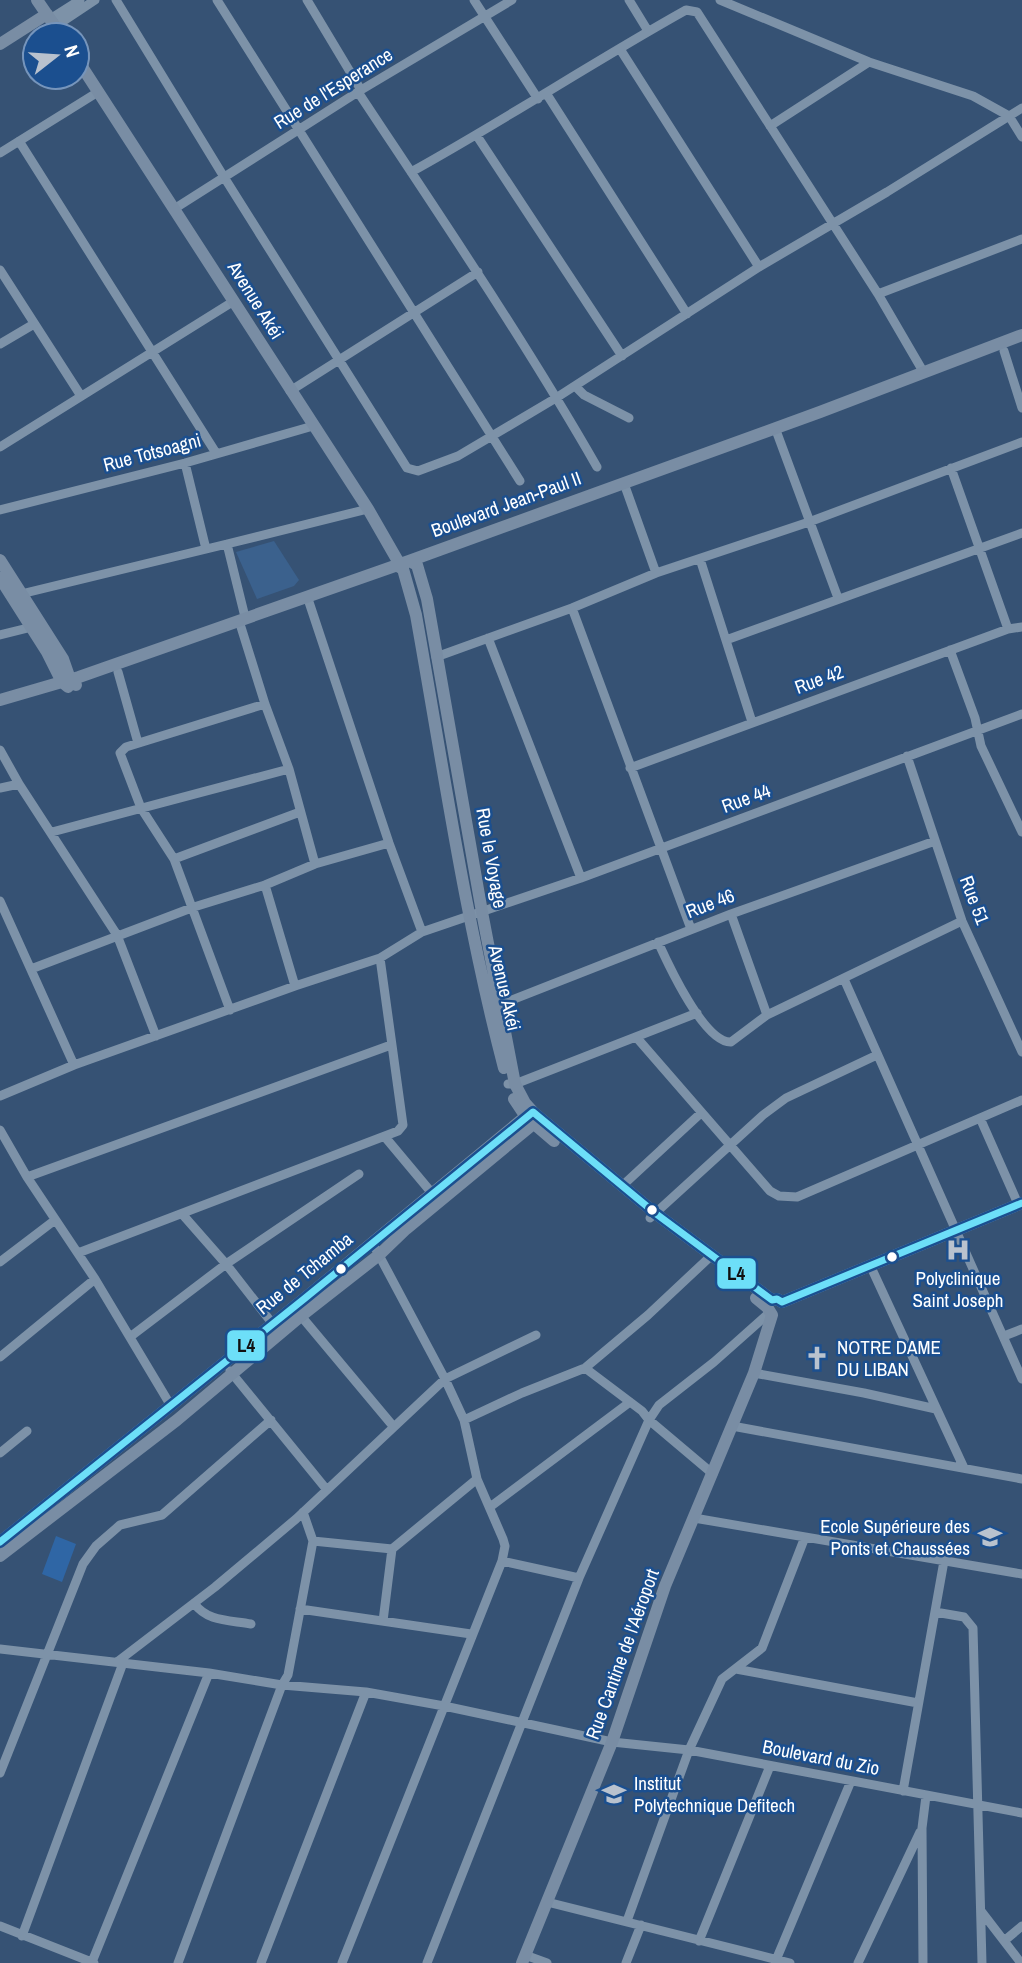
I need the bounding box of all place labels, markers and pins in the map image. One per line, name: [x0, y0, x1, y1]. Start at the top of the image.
unlabelled marker: [645, 1203, 659, 1217]
hospital icon: Polyclinique Saint Joseph: [944, 1236, 972, 1264]
unlabelled marker: [885, 1250, 899, 1264]
unlabelled marker: [334, 1262, 348, 1276]
place label: Polyclinique Saint Joseph: [913, 1265, 1003, 1313]
place label: NOTRE DAME DU LIBAN: [837, 1334, 941, 1382]
church icon: NOTRE DAME DU LIBAN: [803, 1344, 831, 1372]
place label: Ecole Supérieure des Ponts et Chaussées: [820, 1513, 970, 1561]
school or university icon: Ecole Supérieure des Ponts et Chaussées: [976, 1523, 1004, 1551]
place label: Institut Polytechnique Defitech: [634, 1770, 795, 1818]
school or university icon: Institut Polytechnique Defitech: [600, 1780, 628, 1808]

